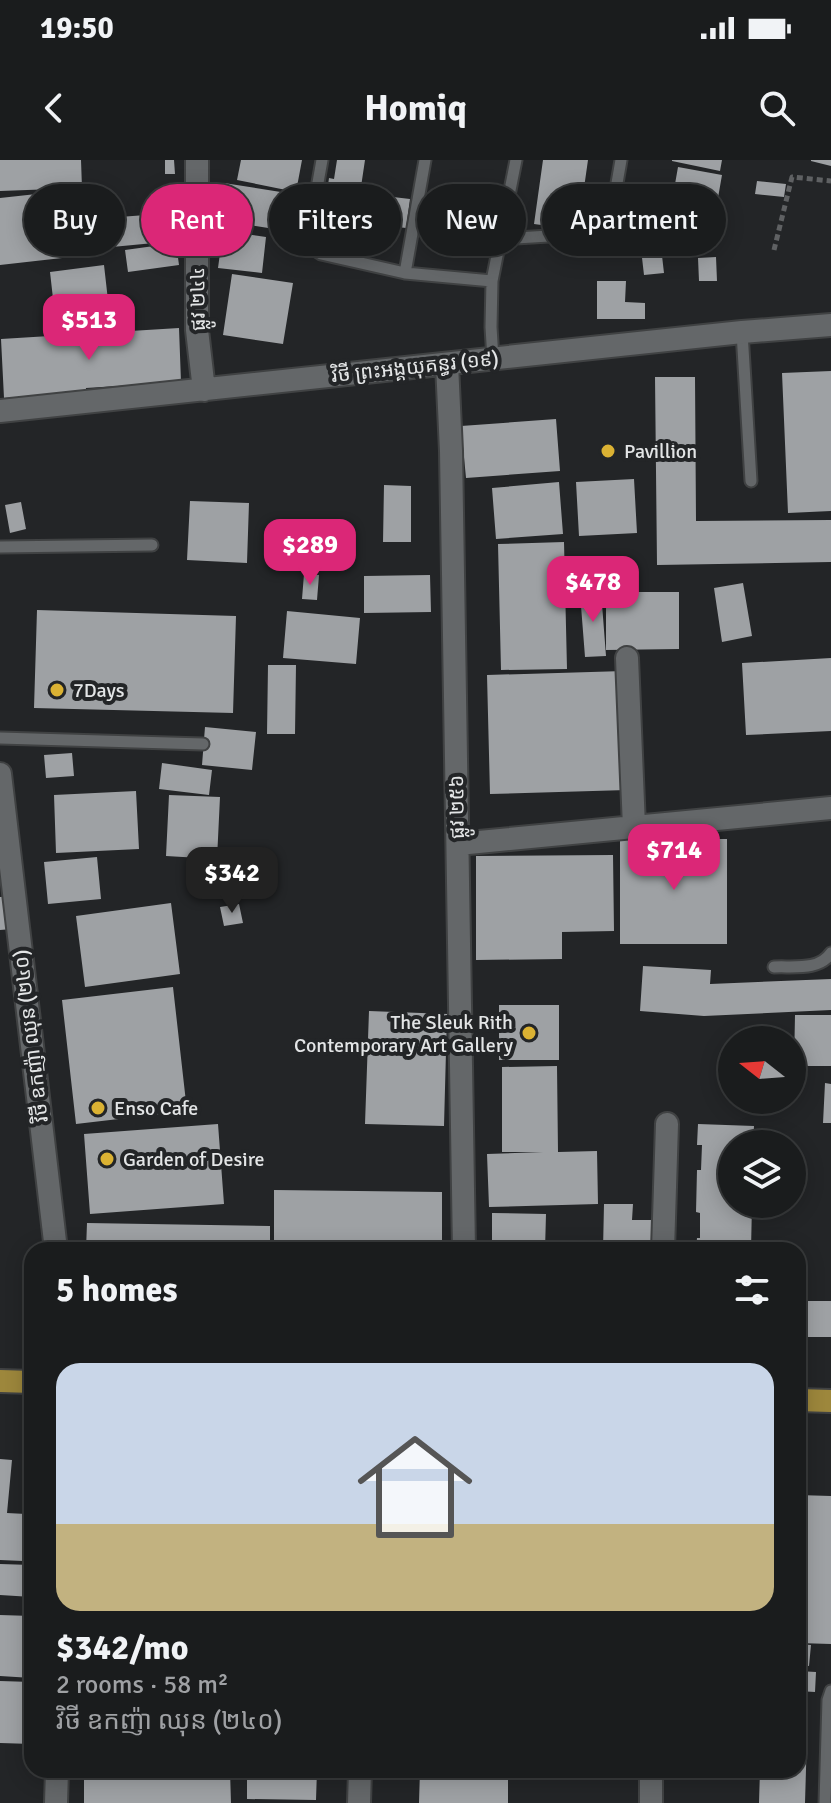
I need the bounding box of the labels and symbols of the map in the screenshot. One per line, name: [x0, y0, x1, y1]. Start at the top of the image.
street label: ផ្លូវ ២៤៤: [185, 267, 217, 331]
pin: $513: [42, 294, 136, 362]
street label: វិថី ព្រះអង្គយុគន្ធរ (១៩): [330, 345, 500, 389]
place label: Pavillion: [624, 439, 697, 464]
marker: Pavillion: [599, 442, 617, 460]
pin: $289: [263, 519, 357, 587]
pin: $478: [546, 556, 640, 624]
place label: 7Days: [73, 678, 125, 703]
marker: 7Days: [48, 681, 66, 699]
street label: ផ្លូវ ២៥៦: [444, 775, 476, 839]
pin: $714: [627, 824, 721, 892]
pin: $342: [185, 847, 279, 915]
street label: វិថី ឧកញ៉ា ឈុន (២៤០): [7, 948, 55, 1124]
place label: The Sleuk Rith Contemporary Art Gallery: [294, 1010, 514, 1058]
marker: The Sleuk Rith Contemporary Art Gallery: [520, 1024, 538, 1042]
north arrow: [718, 1026, 806, 1114]
place label: Enso Cafe: [114, 1096, 198, 1121]
marker: Enso Cafe: [89, 1099, 107, 1117]
place label: Garden of Desire: [123, 1147, 265, 1172]
marker: Garden of Desire: [98, 1150, 116, 1168]

